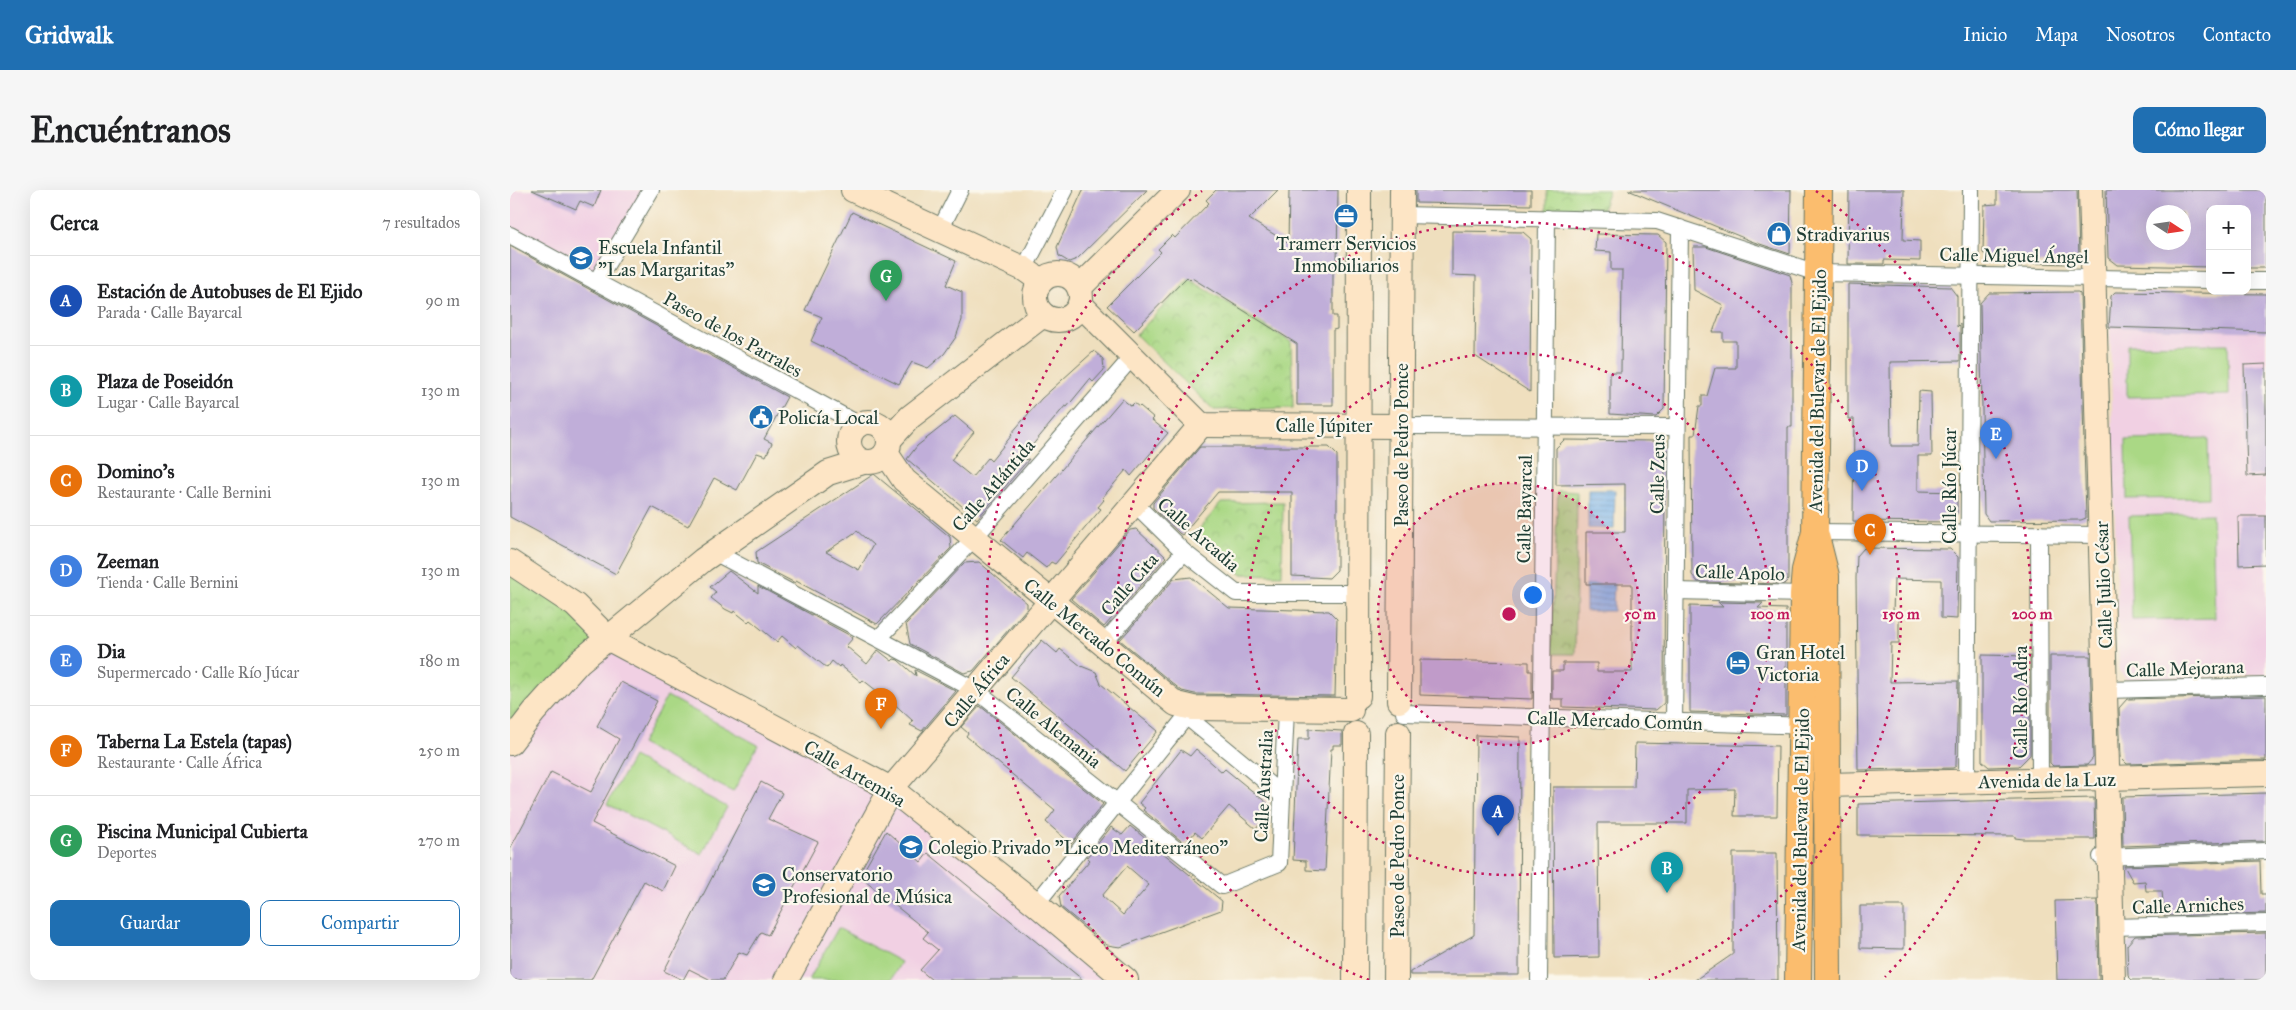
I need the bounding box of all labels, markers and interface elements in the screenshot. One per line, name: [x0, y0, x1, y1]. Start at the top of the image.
text: Gridwalk: [25, 20, 113, 50]
text: Inicio: [1963, 24, 2007, 46]
text: Mapa: [2035, 24, 2078, 46]
text: Nosotros: [2106, 24, 2175, 46]
text: Contacto: [2203, 24, 2271, 46]
button: Cómo llegar: [2133, 107, 2266, 153]
text: Encuéntranos: [30, 109, 231, 152]
office icon: Tramerr Servicios Inmobiliarios: [1333, 203, 1359, 229]
north arrow: [2146, 205, 2191, 250]
map controls: [2206, 205, 2251, 295]
button: +: [2206, 205, 2251, 250]
text: Cerca: [50, 210, 99, 236]
text: 7 resultados: [382, 213, 460, 232]
shop icon: Stradivarius: [1766, 221, 1792, 247]
place label: Stradivarius: [1796, 223, 1890, 246]
place label: Tramerr Servicios Inmobiliarios: [1276, 232, 1416, 277]
place label: Escuela Infantil "Las Margaritas": [598, 236, 734, 282]
street label: Calle Miguel Ángel: [1939, 242, 2090, 269]
school or university icon: Escuela Infantil "Las Margaritas": [568, 245, 594, 271]
button: −: [2206, 250, 2251, 295]
pin: G: [870, 260, 902, 301]
street label: Avenida del Bulevar de El Ejido: [1804, 269, 1831, 514]
text: Estación de Autobuses de El Ejido: [97, 280, 362, 303]
street label: Paseo de los Parrales: [659, 287, 806, 382]
text: A: [61, 291, 71, 310]
text: 90 m: [425, 291, 460, 310]
text: Parada · Calle Bayarcal: [97, 303, 242, 322]
street label: Paseo de Pedro Ponce: [1390, 363, 1413, 527]
text: Plaza de Poseidón: [97, 370, 233, 393]
text: B: [61, 381, 71, 400]
text: 130 m: [421, 381, 460, 400]
text: Lugar · Calle Bayarcal: [97, 393, 239, 412]
public building icon: Policía Local: [748, 404, 774, 430]
place label: Policía Local: [778, 406, 880, 429]
street label: Calle Júpiter: [1276, 414, 1373, 438]
pin: E: [1980, 418, 2012, 459]
street label: Calle Río Júcar: [1938, 427, 1962, 544]
street label: Calle Atlántida: [947, 434, 1041, 536]
street label: Calle Zeus: [1645, 434, 1670, 514]
pin: D: [1846, 450, 1878, 491]
street label: Calle Bayarcal: [1512, 454, 1537, 564]
text: Domino's: [97, 460, 174, 483]
text: C: [61, 471, 71, 490]
text: 130 m: [421, 471, 460, 490]
text: Restaurante · Calle Bernini: [97, 483, 271, 502]
street label: Calle Arcadia: [1153, 492, 1245, 577]
pin: C: [1854, 514, 1886, 555]
street label: Calle Julio César: [2090, 520, 2118, 649]
street label: Calle Cita: [1096, 547, 1164, 621]
text: Zeeman: [97, 550, 159, 573]
street label: Calle Apolo: [1695, 559, 1786, 586]
text: D: [60, 561, 72, 580]
text: 130 m: [421, 561, 460, 580]
text: Tienda · Calle Bernini: [97, 573, 239, 592]
street label: Calle Mercado Común: [1019, 573, 1170, 702]
your location: [1520, 582, 1546, 608]
centre of rings: [1500, 605, 1518, 623]
text: 50 m: [1624, 605, 1656, 623]
text: 100 m: [1750, 605, 1790, 623]
text: 150 m: [1882, 605, 1920, 623]
text: 200 m: [2012, 605, 2053, 623]
text: Dia: [97, 640, 125, 663]
place label: Gran Hotel Victoria: [1755, 641, 1846, 686]
street label: Calle Río Adra: [2009, 645, 2032, 758]
street label: Calle África: [938, 647, 1015, 732]
hotel icon: Gran Hotel Victoria: [1725, 650, 1751, 676]
text: E: [60, 651, 72, 670]
text: 180 m: [419, 651, 460, 670]
street label: Calle Mejorana: [2126, 655, 2245, 682]
text: Supermercado · Calle Río Júcar: [97, 663, 299, 682]
street label: Calle Alemania: [1001, 682, 1107, 774]
pin: F: [865, 688, 897, 729]
street label: Calle Mercado Común: [1527, 706, 1703, 735]
street label: Avenida del Bulevar de El Ejido: [1787, 708, 1814, 953]
street label: Calle Australia: [1249, 728, 1278, 843]
text: Taberna La Estela (tapas): [97, 730, 292, 753]
street label: Calle Artemisa: [800, 735, 911, 812]
text: F: [61, 741, 71, 760]
text: 250 m: [419, 741, 460, 760]
text: Restaurante · Calle África: [97, 753, 262, 772]
street label: Avenida de la Luz: [1977, 768, 2116, 793]
street label: Paseo de Pedro Ponce: [1386, 774, 1409, 938]
pin: A: [1482, 795, 1514, 836]
text: Piscina Municipal Cubierta: [97, 820, 308, 843]
text: G: [60, 831, 72, 850]
text: 270 m: [418, 831, 460, 850]
school or university icon: Colegio Privado "Liceo Mediterráneo": [898, 834, 924, 860]
place label: Colegio Privado "Liceo Mediterráneo": [928, 836, 1228, 860]
text: Deportes: [97, 843, 157, 862]
pin: B: [1651, 852, 1683, 893]
place label: Conservatorio Profesional de Música: [782, 863, 953, 908]
school or university icon: Conservatorio Profesional de Música: [751, 872, 777, 898]
street label: Calle Arniches: [2132, 892, 2244, 919]
button: Guardar: [50, 900, 250, 946]
button: Compartir: [260, 900, 460, 946]

